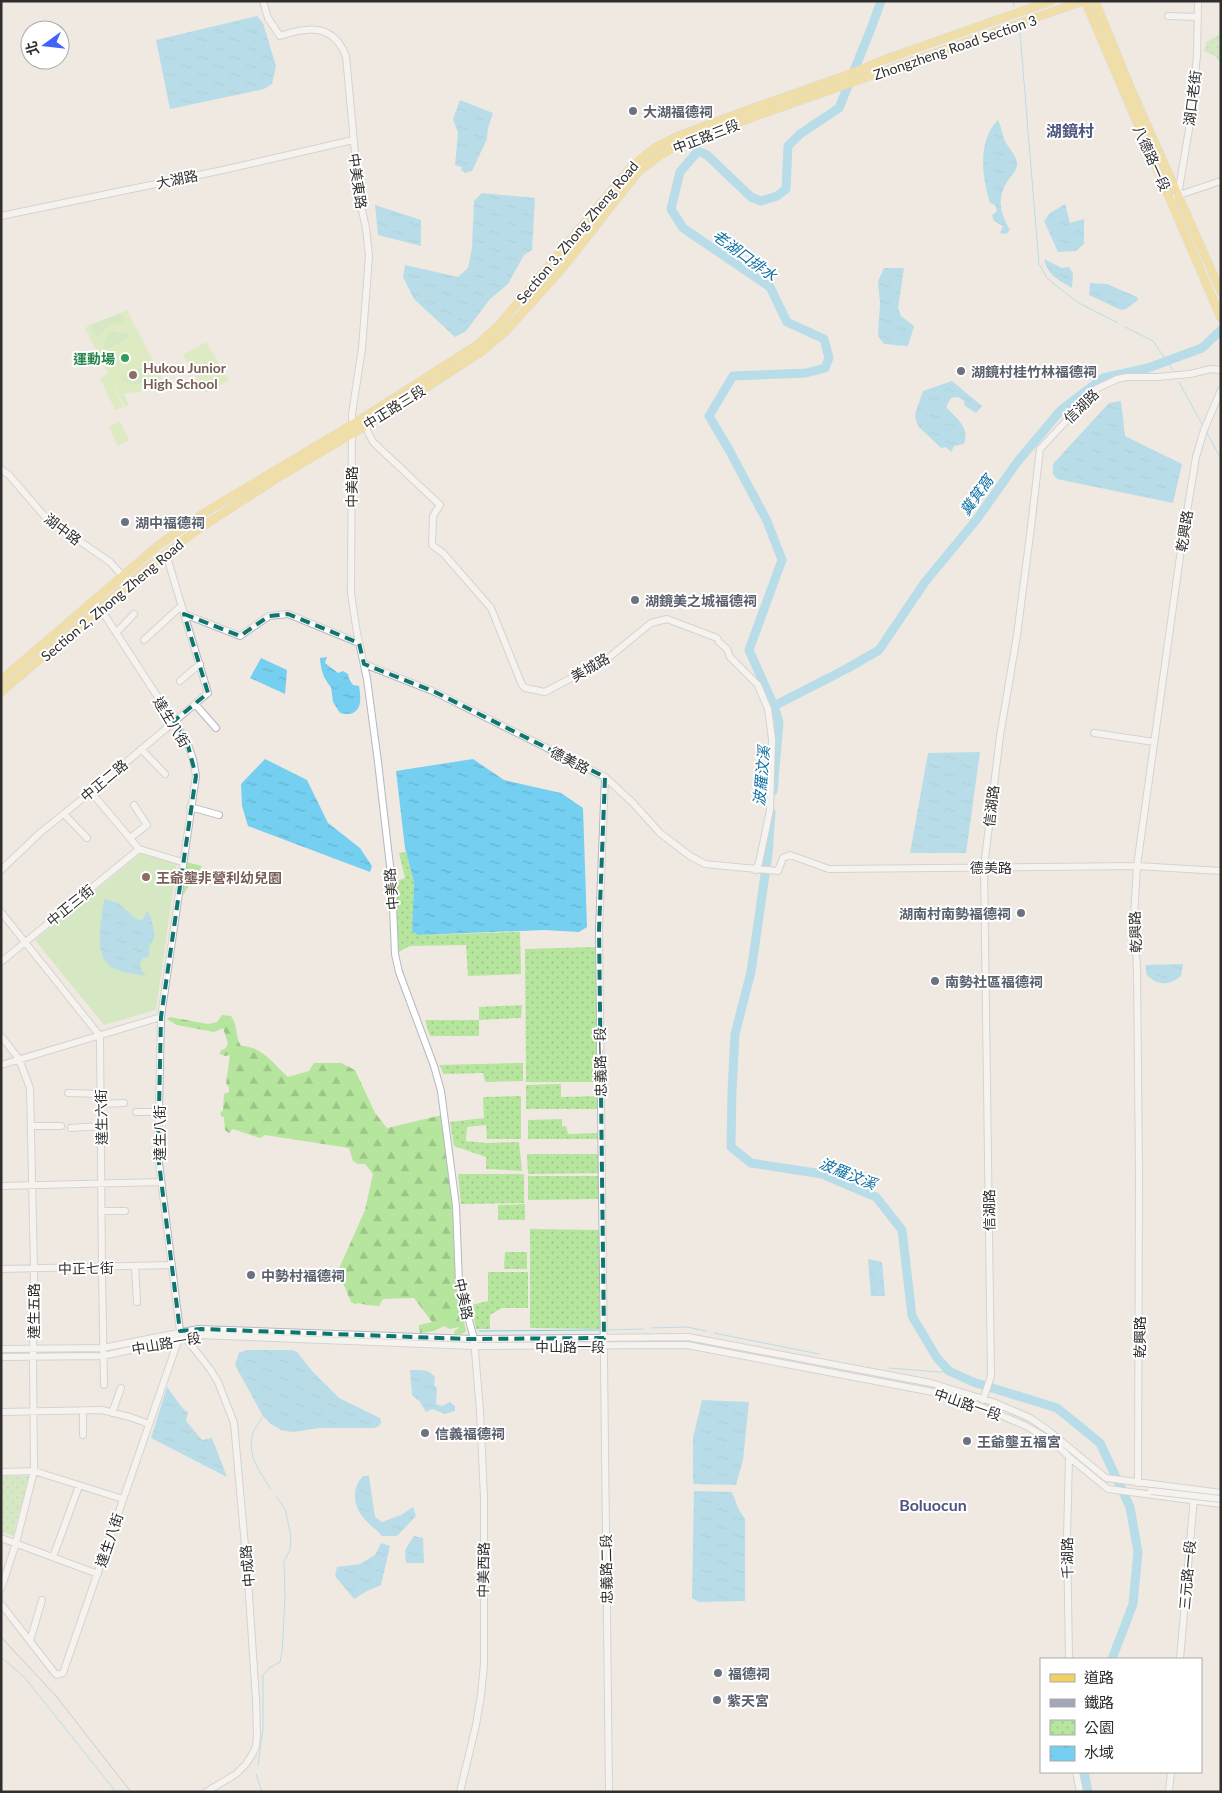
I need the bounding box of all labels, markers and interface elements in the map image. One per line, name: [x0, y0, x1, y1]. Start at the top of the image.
street label: Zhongzheng Road Section 3: [871, 11, 1039, 83]
north arrow: [20, 20, 70, 70]
text: 北: [22, 40, 42, 57]
street label: 湖口老街: [1180, 69, 1204, 127]
place label: 大湖福德祠: [643, 103, 713, 120]
marker: 大湖福德祠: [627, 105, 639, 117]
street label: 中正路三段: [670, 116, 742, 156]
district label: 湖鏡村: [1046, 121, 1094, 140]
street label: 八德路一段: [1130, 123, 1174, 193]
street label: 中美東路: [346, 152, 370, 210]
street label: Section 3, Zhong Zheng Road: [512, 157, 642, 307]
street label: 大湖路: [155, 166, 199, 192]
water label: 老湖口排水: [709, 226, 781, 285]
place label: 運動場: [73, 350, 115, 367]
marker: 運動場: [119, 352, 131, 364]
place label: Hukou Junior High School: [143, 359, 227, 392]
place label: 湖鏡村桂竹林福德祠: [971, 363, 1097, 380]
marker: 湖鏡村桂竹林福德祠: [955, 365, 967, 377]
marker: Hukou Junior High School: [127, 369, 139, 381]
street label: 中正路三段: [360, 381, 428, 433]
street label: 信湖路: [1060, 385, 1102, 427]
street label: 中美路: [343, 466, 360, 508]
water label: 糞箕窩: [955, 470, 998, 518]
street label: 乾興路: [1172, 509, 1196, 553]
street label: 湖中路: [41, 510, 85, 548]
place label: 湖中福德祠: [135, 514, 205, 531]
marker: 湖中福德祠: [119, 516, 131, 528]
street label: Section 2, Zhong Zheng Road: [37, 535, 187, 665]
place label: 湖鏡美之城福德祠: [645, 592, 757, 609]
marker: 湖鏡美之城福德祠: [629, 594, 641, 606]
street label: 美城路: [568, 649, 612, 685]
street label: 達生八街: [150, 694, 194, 750]
street label: 德美路: [547, 743, 593, 777]
water label: 波羅汶溪: [749, 743, 773, 807]
street label: 中正二路: [77, 755, 131, 805]
street label: 信湖路: [980, 784, 1002, 828]
street label: 德美路: [970, 859, 1012, 876]
street label: 中美路: [381, 867, 401, 911]
place label: 王爺壟非營利幼兒園: [156, 869, 282, 886]
marker: 王爺壟非營利幼兒園: [140, 871, 152, 883]
street label: 中正三街: [43, 881, 97, 929]
place label: 湖南村南勢福德祠: [899, 905, 1011, 922]
marker: 湖南村南勢福德祠: [1015, 907, 1027, 919]
street label: 乾興路: [1126, 911, 1144, 953]
place label: 南勢社區福德祠: [945, 973, 1043, 990]
marker: 南勢社區福德祠: [929, 975, 941, 987]
street label: 忠義路一段: [591, 1027, 609, 1097]
street label: 達生六街: [92, 1089, 110, 1145]
street label: 達生八街: [151, 1105, 168, 1161]
water label: 波羅汶溪: [817, 1153, 881, 1193]
street label: 信湖路: [980, 1189, 998, 1231]
street label: 中正七街: [58, 1259, 114, 1277]
place label: 中勢村福德祠: [261, 1267, 345, 1284]
marker: 中勢村福德祠: [245, 1269, 257, 1281]
street label: 中美路: [451, 1277, 477, 1321]
street label: 達生五路: [25, 1283, 42, 1339]
street label: 乾興路: [1131, 1316, 1148, 1358]
street label: 中山路一段: [130, 1329, 202, 1357]
street label: 中山路一段: [535, 1338, 605, 1355]
street label: 中山路一段: [932, 1385, 1004, 1423]
place label: 信義福德祠: [435, 1425, 505, 1442]
marker: 信義福德祠: [419, 1427, 431, 1439]
place label: 王爺壟五福宮: [977, 1433, 1061, 1450]
marker: 王爺壟五福宮: [961, 1435, 973, 1447]
district label: Boluocun: [899, 1495, 967, 1514]
street label: 達生八街: [92, 1511, 126, 1569]
street label: 忠義路二段: [597, 1534, 615, 1604]
street label: 千湖路: [1058, 1537, 1076, 1579]
street label: 三元路一段: [1175, 1539, 1199, 1611]
street label: 中美西路: [474, 1542, 492, 1598]
street label: 中成路: [237, 1544, 257, 1588]
legend: [1040, 1658, 1202, 1773]
place label: 福德祠: [728, 1665, 770, 1682]
marker: 福德祠: [712, 1667, 724, 1679]
text: 道路: [1084, 1668, 1114, 1686]
place label: 紫天宮: [727, 1692, 769, 1709]
text: 鐵路: [1084, 1693, 1114, 1711]
marker: 紫天宮: [711, 1694, 723, 1706]
text: 公園: [1084, 1718, 1114, 1736]
text: 水域: [1084, 1743, 1114, 1761]

